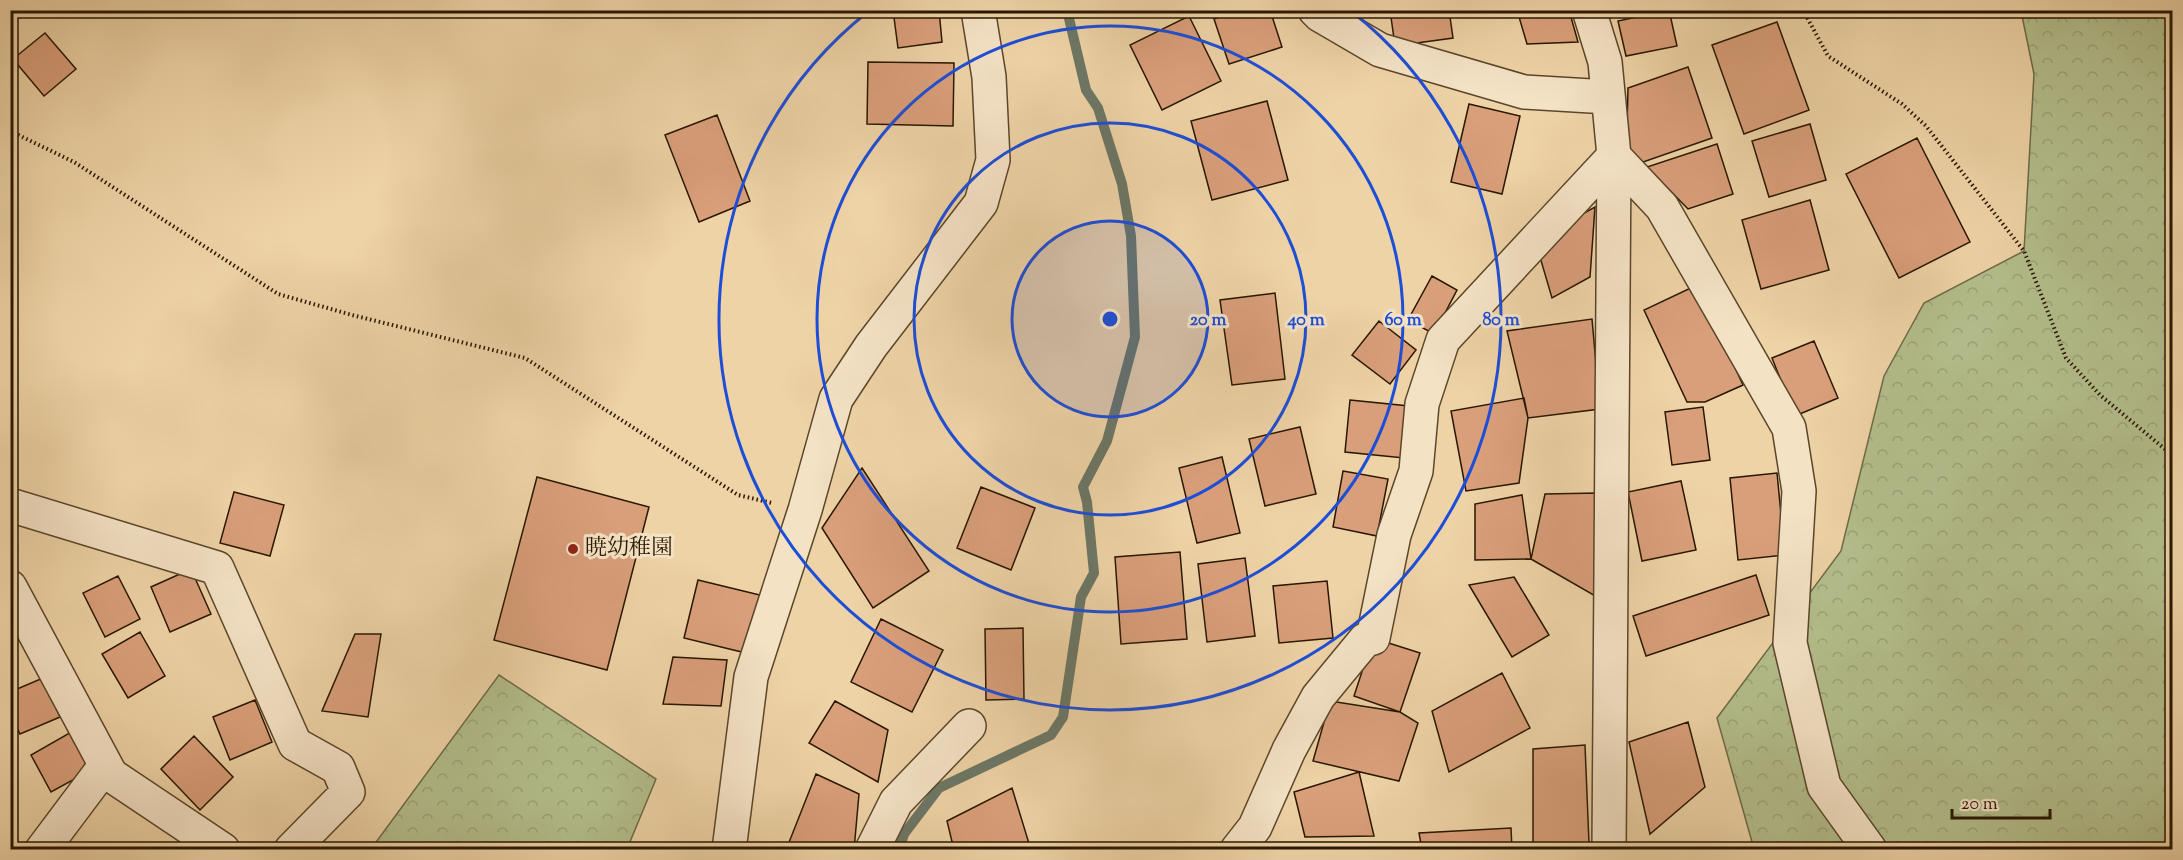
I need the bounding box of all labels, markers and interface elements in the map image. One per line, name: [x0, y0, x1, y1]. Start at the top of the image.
text: 20 m: [1190, 308, 1226, 334]
text: 40 m: [1286, 308, 1325, 334]
text: 60 m: [1384, 308, 1422, 334]
text: 80 m: [1482, 308, 1520, 334]
centre of rings: [1100, 309, 1120, 329]
place label: 暁幼稚園: [585, 533, 673, 565]
marker: 暁幼稚園: [566, 542, 580, 556]
scale bar: [1952, 782, 2050, 820]
text: 20 m: [1961, 792, 1998, 818]

